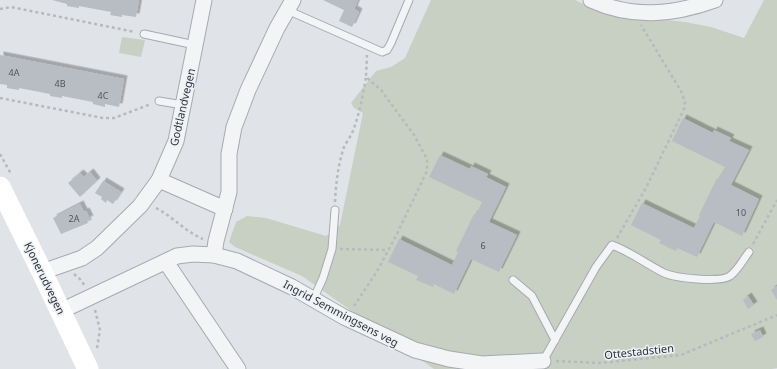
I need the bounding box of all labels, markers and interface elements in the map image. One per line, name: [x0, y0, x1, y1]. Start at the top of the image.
house number: 4A: [9, 66, 20, 79]
street label: Godtlandvegen: [166, 67, 198, 147]
house number: 4B: [55, 77, 66, 90]
house number: 4C: [98, 89, 109, 102]
house number: 10: [736, 206, 746, 219]
house number: 2A: [69, 212, 80, 225]
street label: Kjonerudvegen: [21, 239, 69, 317]
house number: 6: [480, 239, 486, 252]
street label: Ingrid Semmingsens veg: [281, 276, 401, 350]
street label: Ottestadstien: [603, 340, 675, 362]

